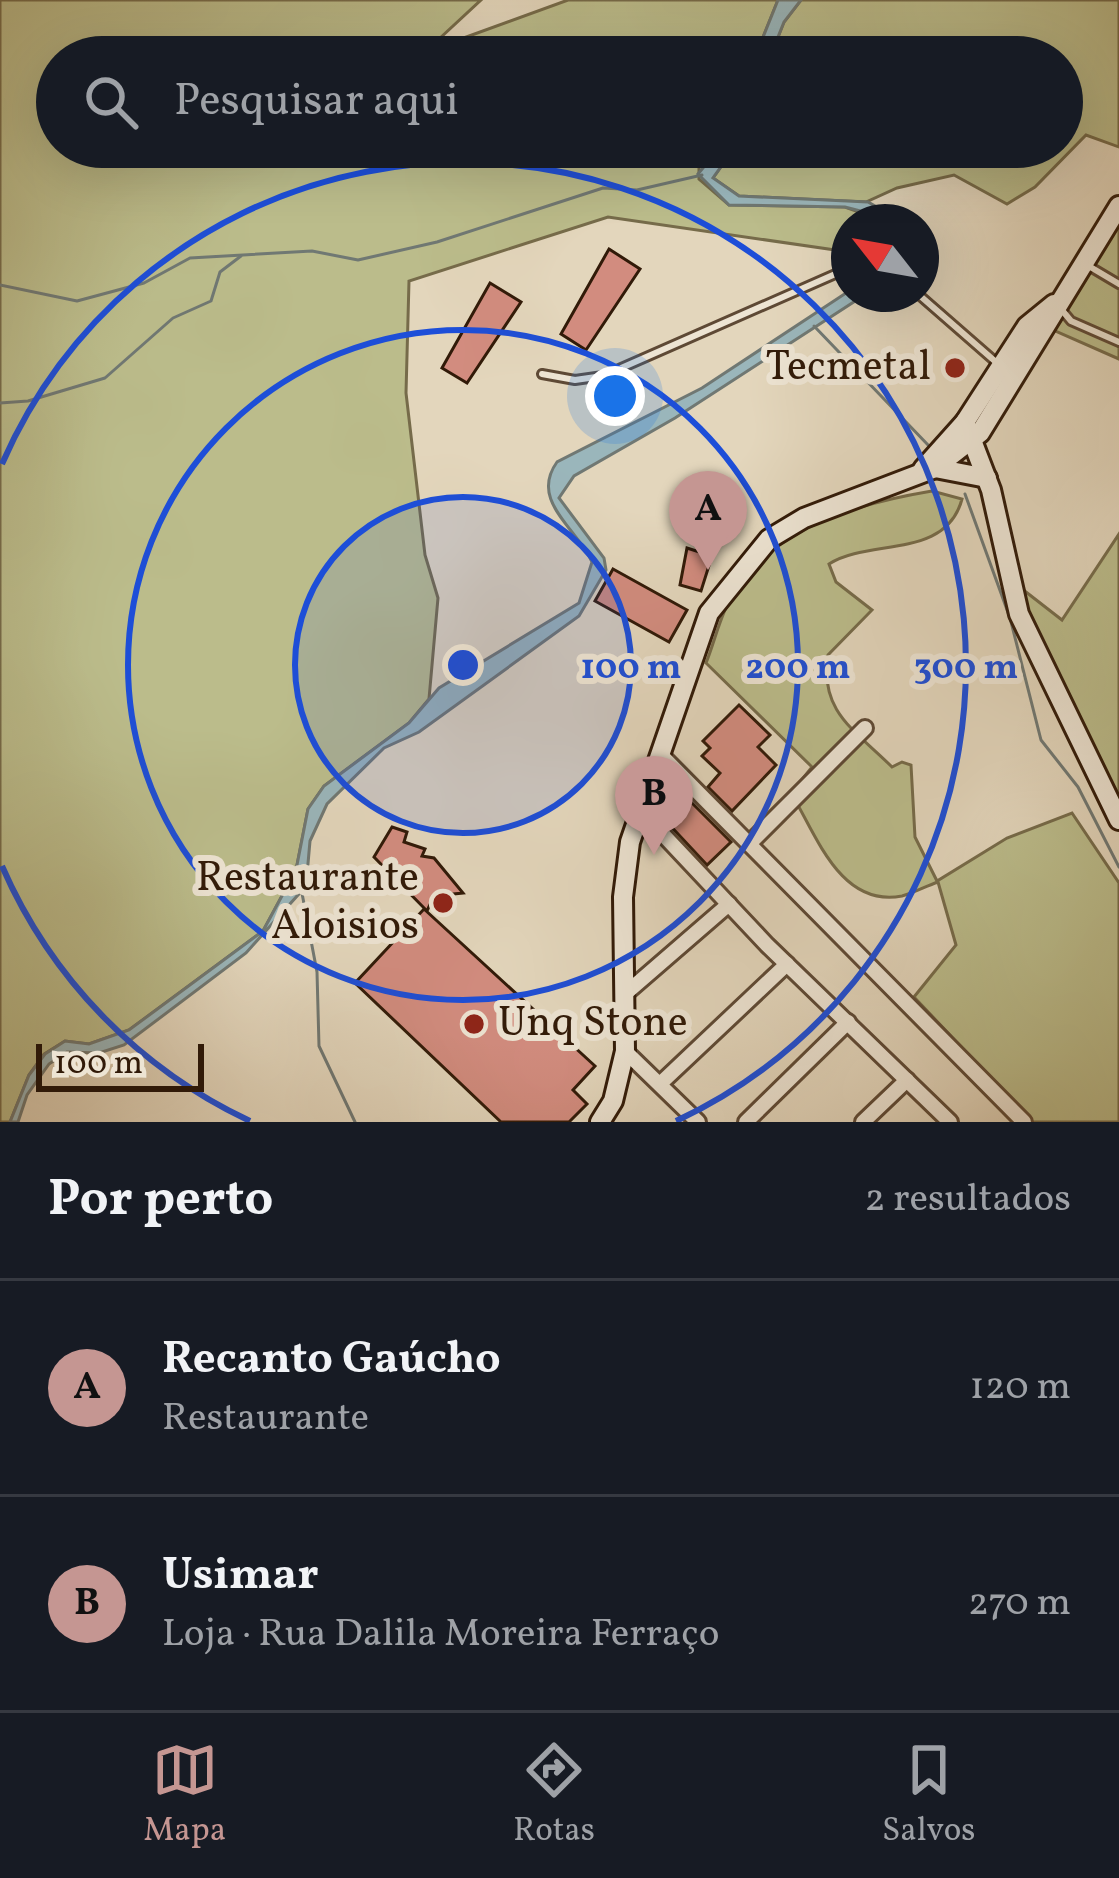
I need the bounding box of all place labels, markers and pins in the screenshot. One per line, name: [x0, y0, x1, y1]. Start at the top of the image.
place label: Tecmetal: [765, 339, 931, 398]
marker: Tecmetal: [942, 355, 968, 381]
pin: A: [669, 471, 747, 570]
centre of rings: [442, 644, 484, 686]
pin: B: [615, 756, 693, 855]
place label: Restaurante Aloisios: [196, 850, 419, 957]
marker: Restaurante Aloisios: [430, 890, 456, 916]
place label: Unq Stone: [498, 995, 688, 1054]
marker: Unq Stone: [461, 1011, 487, 1037]

